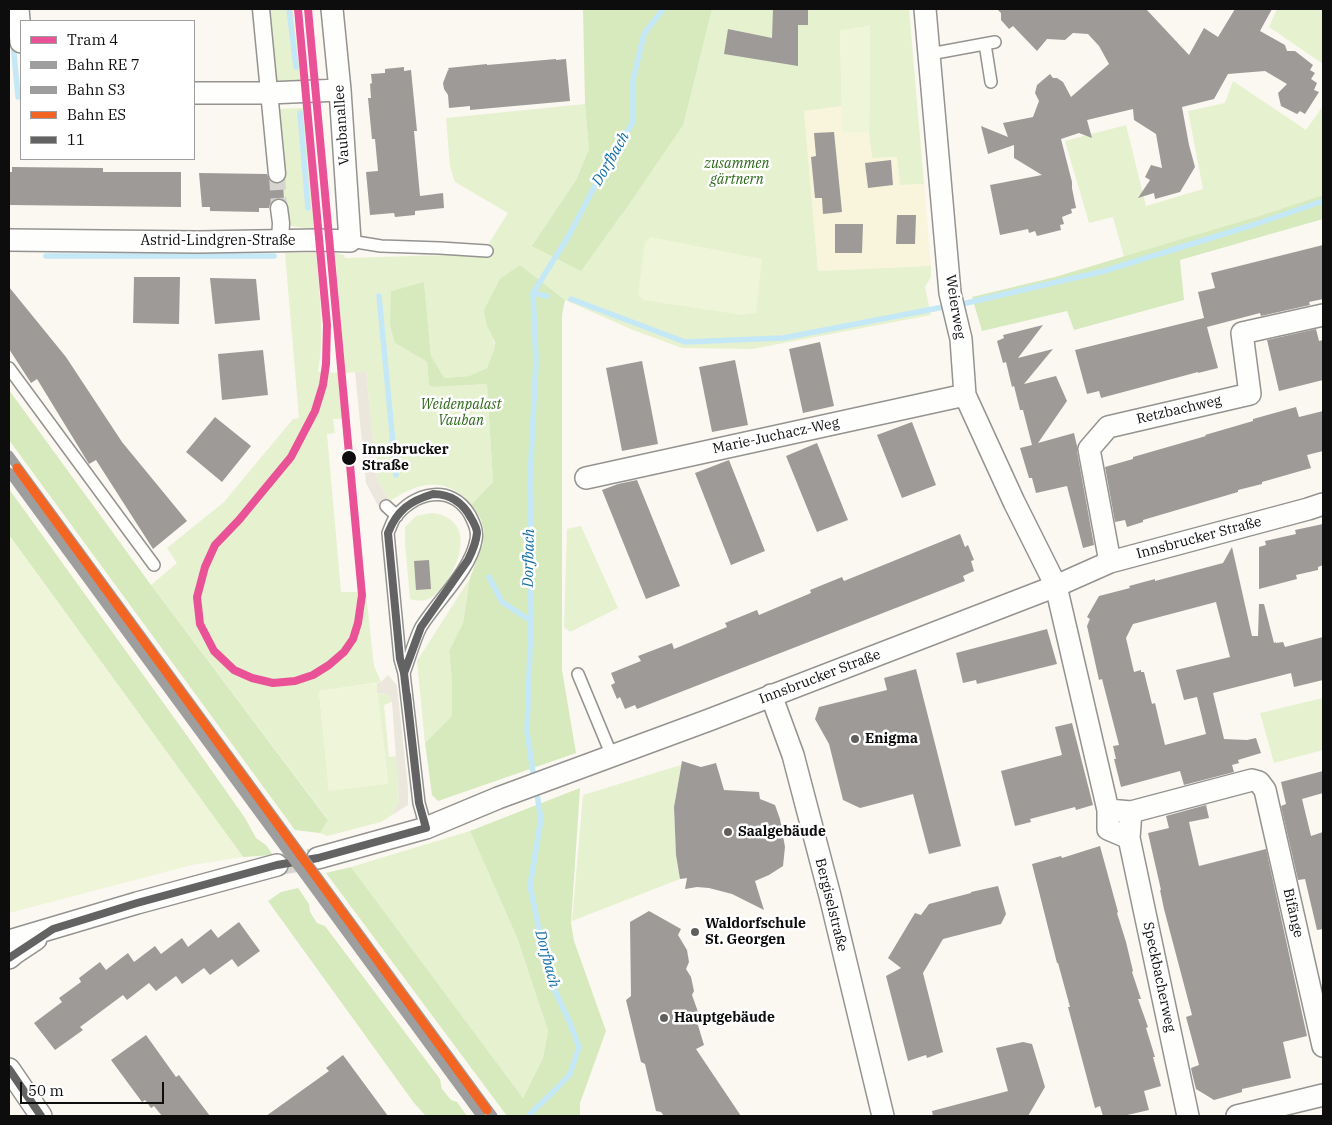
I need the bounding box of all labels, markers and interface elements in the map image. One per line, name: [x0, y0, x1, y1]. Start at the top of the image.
legend: [20, 20, 195, 160]
text: Tram 4: [67, 30, 118, 49]
text: Bahn RE 7: [67, 55, 140, 74]
text: Bahn S3: [67, 80, 126, 99]
street label: Vaubanallee: [331, 84, 353, 166]
text: Bahn ES: [67, 105, 126, 124]
water label: Dorfbach: [588, 129, 634, 189]
text: 11: [67, 130, 85, 149]
park label: zusammen gärtnern: [705, 156, 769, 188]
street label: Astrid-Lindgren-Straße: [140, 233, 296, 249]
street label: Weierweg: [942, 274, 968, 340]
street label: Retzbachweg: [1135, 392, 1223, 428]
park label: Weidenpalast Vauban: [421, 397, 501, 430]
street label: Marie-Juchacz-Weg: [711, 414, 841, 458]
place label: Innsbrucker Straße: [362, 442, 449, 474]
marker: Innsbrucker Straße: [340, 449, 358, 467]
street label: Innsbrucker Straße: [1135, 513, 1263, 563]
water label: Dorfbach: [519, 528, 539, 588]
street label: Innsbrucker Straße: [757, 646, 883, 708]
place label: Enigma: [865, 731, 918, 747]
marker: Enigma: [849, 733, 861, 745]
place label: Saalgebäude: [738, 824, 826, 840]
marker: Saalgebäude: [722, 826, 734, 838]
street label: Bergiselstraße: [811, 857, 851, 953]
street label: Bifänge: [1279, 887, 1307, 939]
place label: Waldorfschule St. Georgen: [705, 916, 806, 949]
street label: Speckbacherweg: [1139, 921, 1179, 1033]
marker: Waldorfschule St. Georgen: [689, 926, 701, 938]
water label: Dorfbach: [531, 928, 563, 990]
place label: Hauptgebäude: [674, 1010, 775, 1026]
marker: Hauptgebäude: [658, 1012, 670, 1024]
scale bar: [22, 1072, 166, 1104]
text: 50 m: [28, 1081, 64, 1100]

